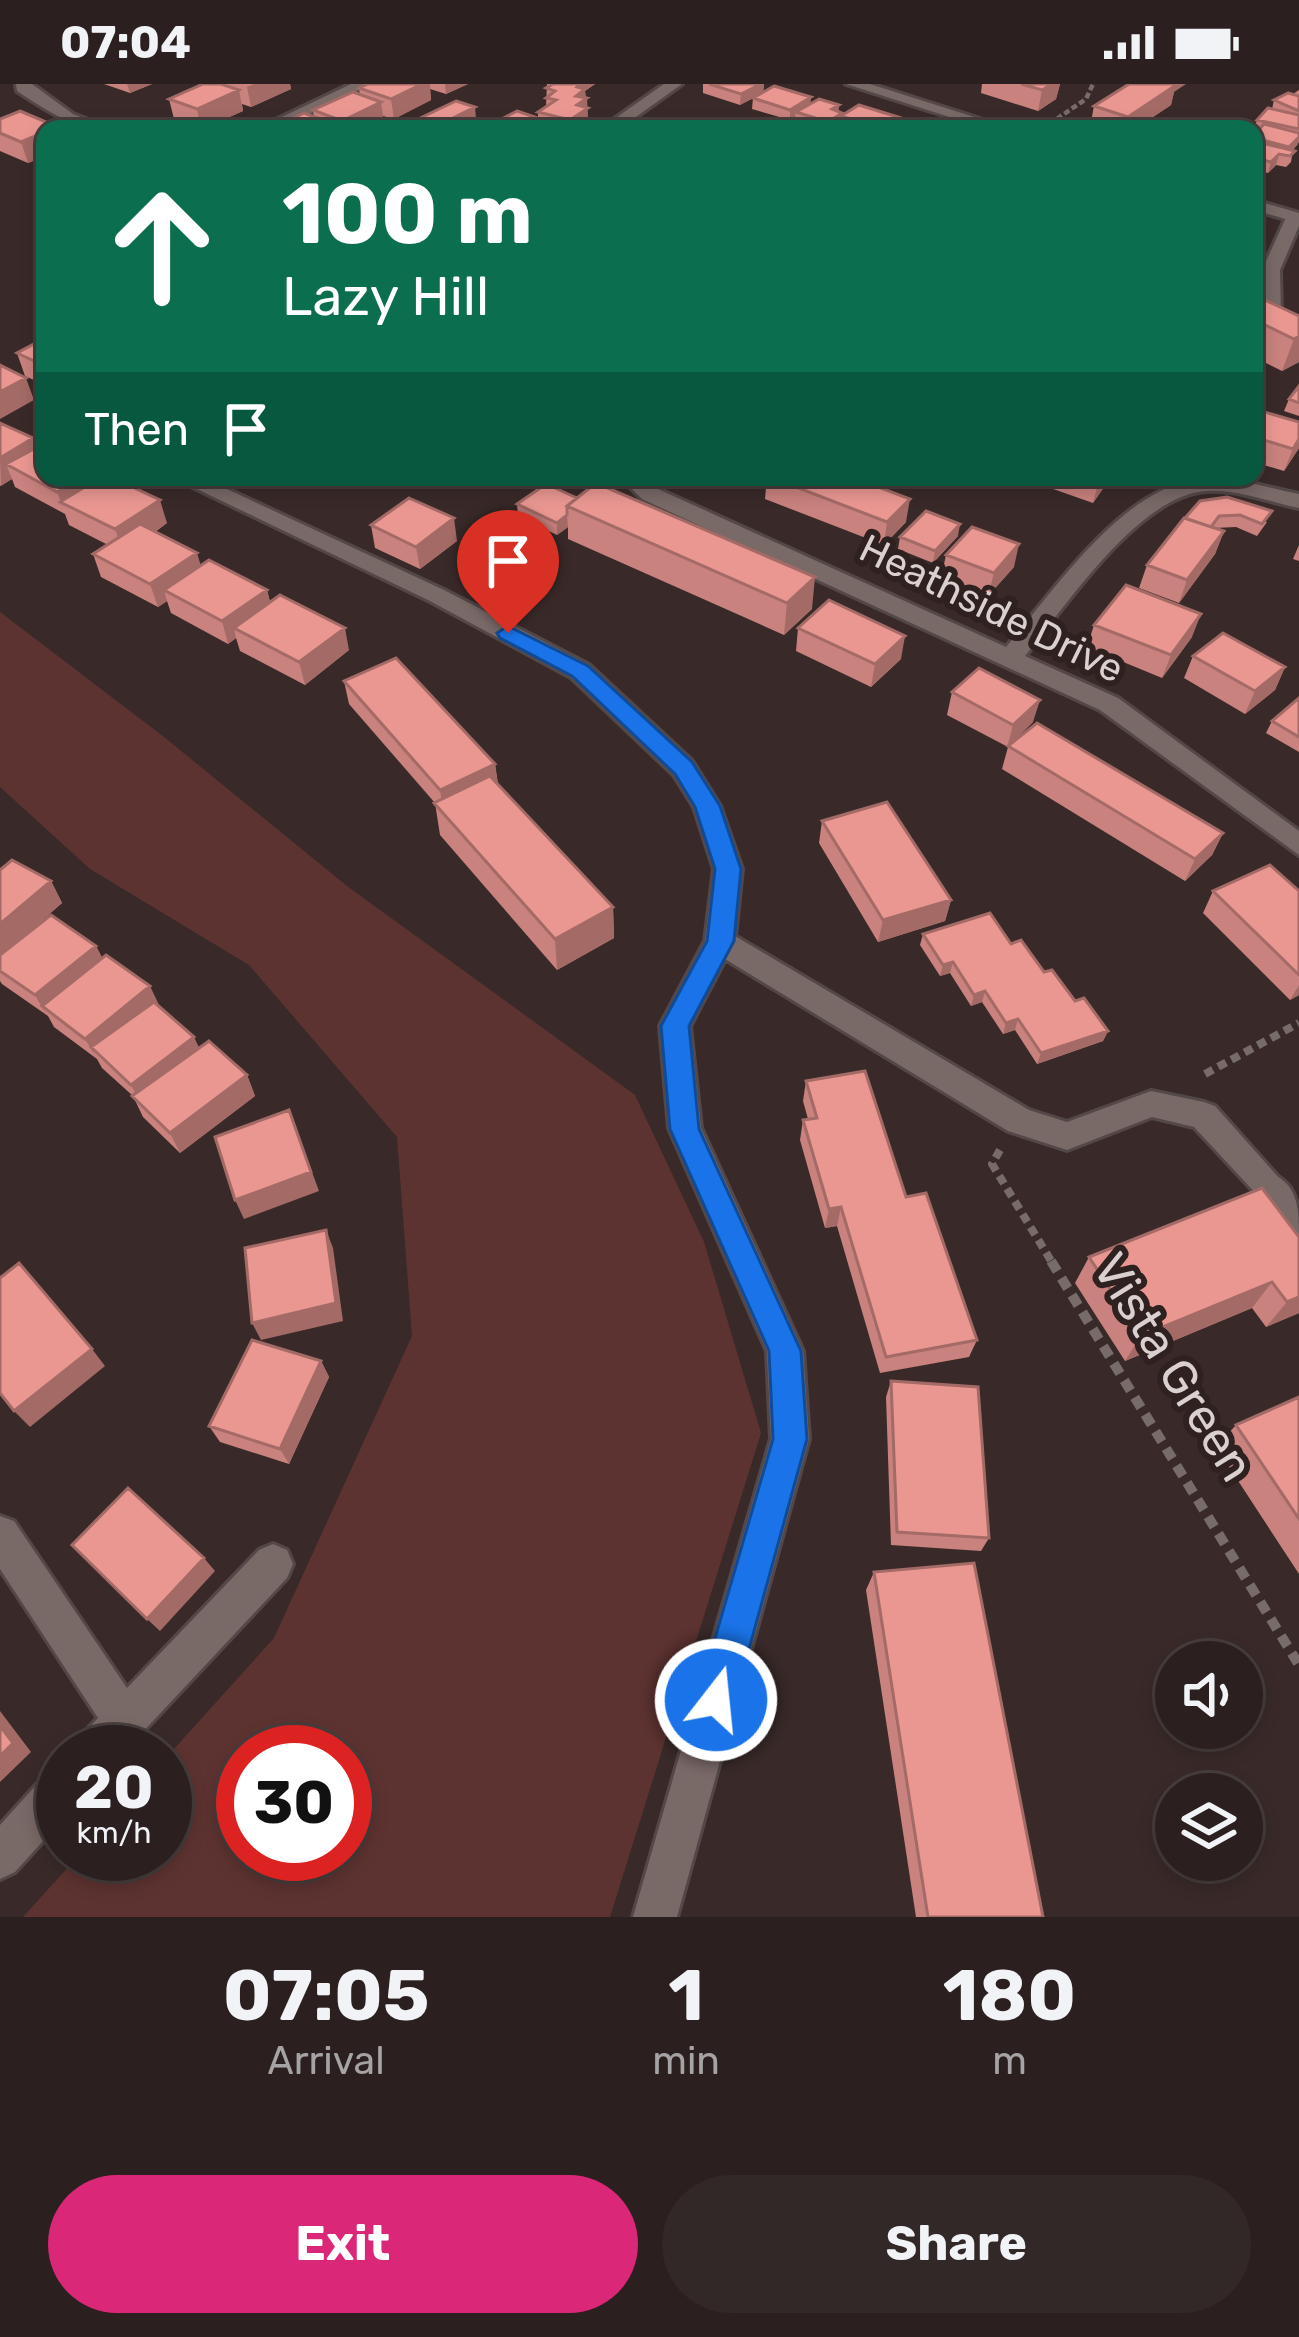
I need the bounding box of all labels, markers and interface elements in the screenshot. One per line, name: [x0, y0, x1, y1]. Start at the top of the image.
text: 07:04: [60, 16, 191, 69]
text: 100 m: [282, 164, 533, 264]
icon: ahead: [84, 168, 240, 324]
text: Lazy Hill: [282, 265, 489, 329]
icon: arrive: [213, 396, 279, 462]
text: Then: [84, 403, 189, 456]
pin: [457, 510, 559, 633]
street label: Heathside Drive: [852, 525, 1131, 693]
icon: arrive: [475, 528, 541, 594]
street label: Vista Green: [1081, 1243, 1266, 1492]
position arrow: [653, 1637, 779, 1763]
map controls: [1155, 1641, 1263, 1881]
button: sound: [1155, 1641, 1263, 1749]
speed limit sign: 30: [216, 1725, 372, 1881]
text: 20: [74, 1752, 154, 1823]
button: layers: [1155, 1773, 1263, 1881]
text: km/h: [77, 1815, 151, 1851]
text: 07:05: [223, 1953, 429, 2038]
text: 1: [668, 1953, 704, 2038]
text: 180: [943, 1953, 1076, 2038]
text: Arrival: [268, 2038, 385, 2084]
text: min: [652, 2038, 720, 2084]
text: m: [992, 2038, 1027, 2084]
button: Exit: [48, 2175, 638, 2313]
button: Share: [662, 2175, 1251, 2313]

